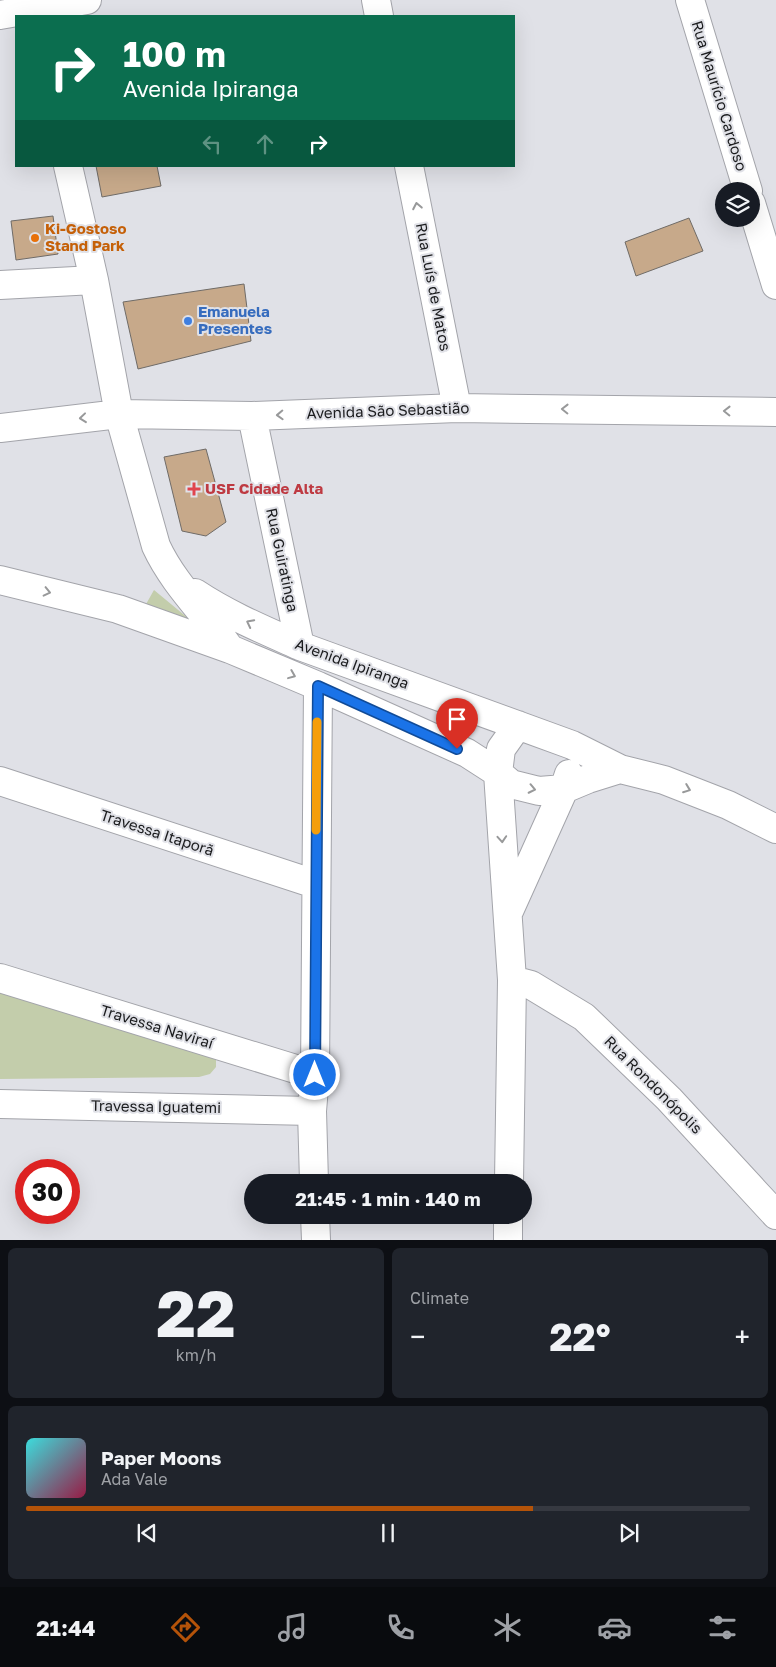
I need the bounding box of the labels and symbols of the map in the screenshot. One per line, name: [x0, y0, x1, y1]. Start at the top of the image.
street label: Rua Maurício Cardoso: [689, 18, 751, 173]
one-way arrow: [413, 202, 423, 210]
place label: Ki-Gostoso Stand Park: [45, 219, 126, 254]
street label: Rua Luís de Matos: [413, 221, 455, 352]
marker: Ki-Gostoso Stand Park: [29, 232, 41, 244]
place label: Emanuela Presentes: [198, 302, 272, 337]
marker: Emanuela Presentes: [182, 315, 194, 327]
street label: Avenida São Sebastião: [306, 398, 470, 422]
one-way arrow: [561, 404, 569, 415]
one-way arrow: [723, 406, 731, 416]
one-way arrow: [276, 410, 284, 420]
one-way arrow: [78, 412, 86, 423]
place label: USF Cidade Alta: [205, 479, 323, 497]
marker: USF Cidade Alta: [187, 482, 201, 496]
street label: Rua Guiratinga: [263, 506, 303, 613]
one-way arrow: [43, 586, 52, 597]
one-way arrow: [246, 619, 255, 629]
street label: Avenida Ipiranga: [293, 634, 412, 692]
one-way arrow: [287, 669, 295, 679]
pin: [436, 698, 478, 749]
one-way arrow: [527, 783, 536, 794]
one-way arrow: [683, 784, 691, 794]
street label: Travessa Itaporã: [98, 805, 216, 859]
one-way arrow: [497, 835, 508, 843]
street label: Travessa Naviraí: [99, 1000, 217, 1052]
street label: Rua Rondonópolis: [601, 1032, 706, 1137]
position arrow: [288, 1048, 340, 1100]
street label: Travessa Iguatemi: [91, 1096, 221, 1116]
speed limit sign: 30: [15, 1159, 80, 1224]

